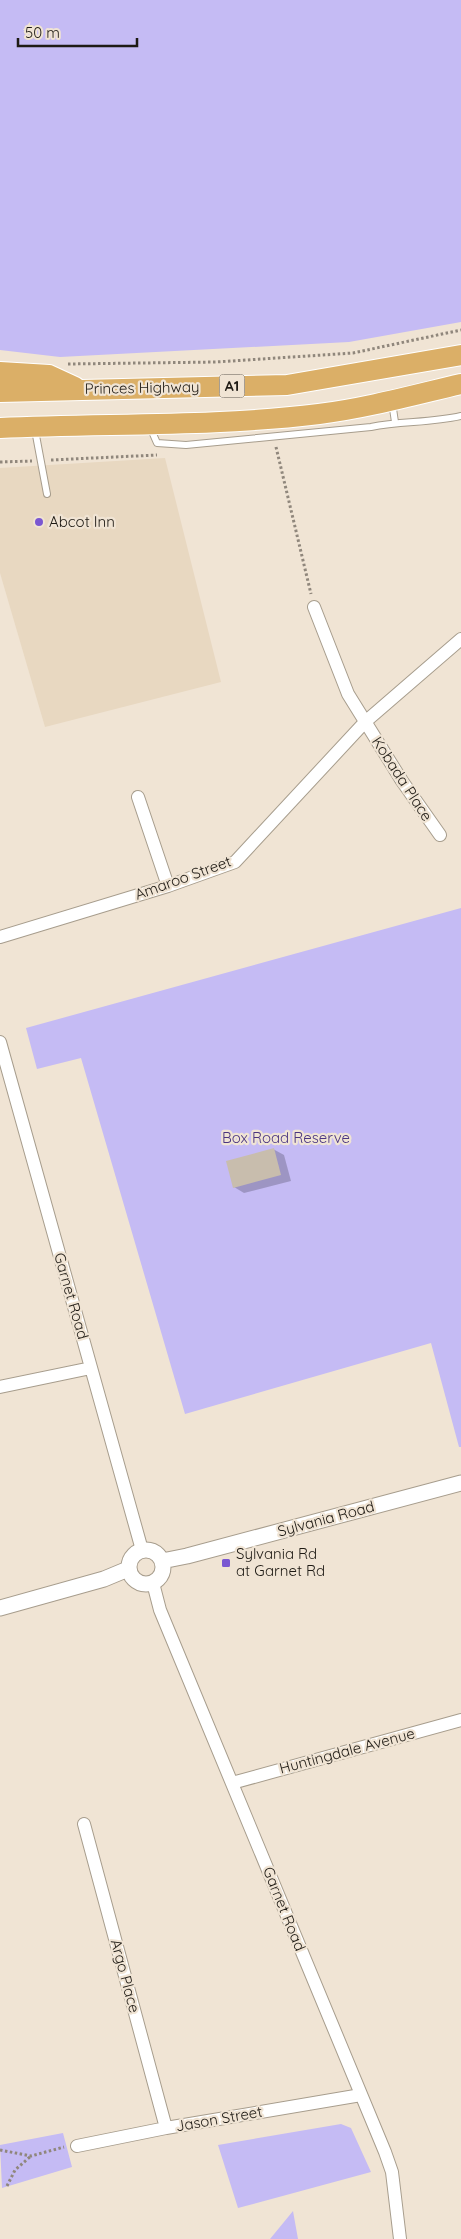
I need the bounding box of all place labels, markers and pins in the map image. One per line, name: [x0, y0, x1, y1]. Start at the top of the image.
place label: Abcot Inn: [49, 512, 115, 531]
marker: Abcot Inn: [33, 516, 45, 528]
place label: Sylvania Rd at Garnet Rd: [236, 1544, 325, 1580]
marker: Sylvania Rd at Garnet Rd: [220, 1557, 232, 1569]

